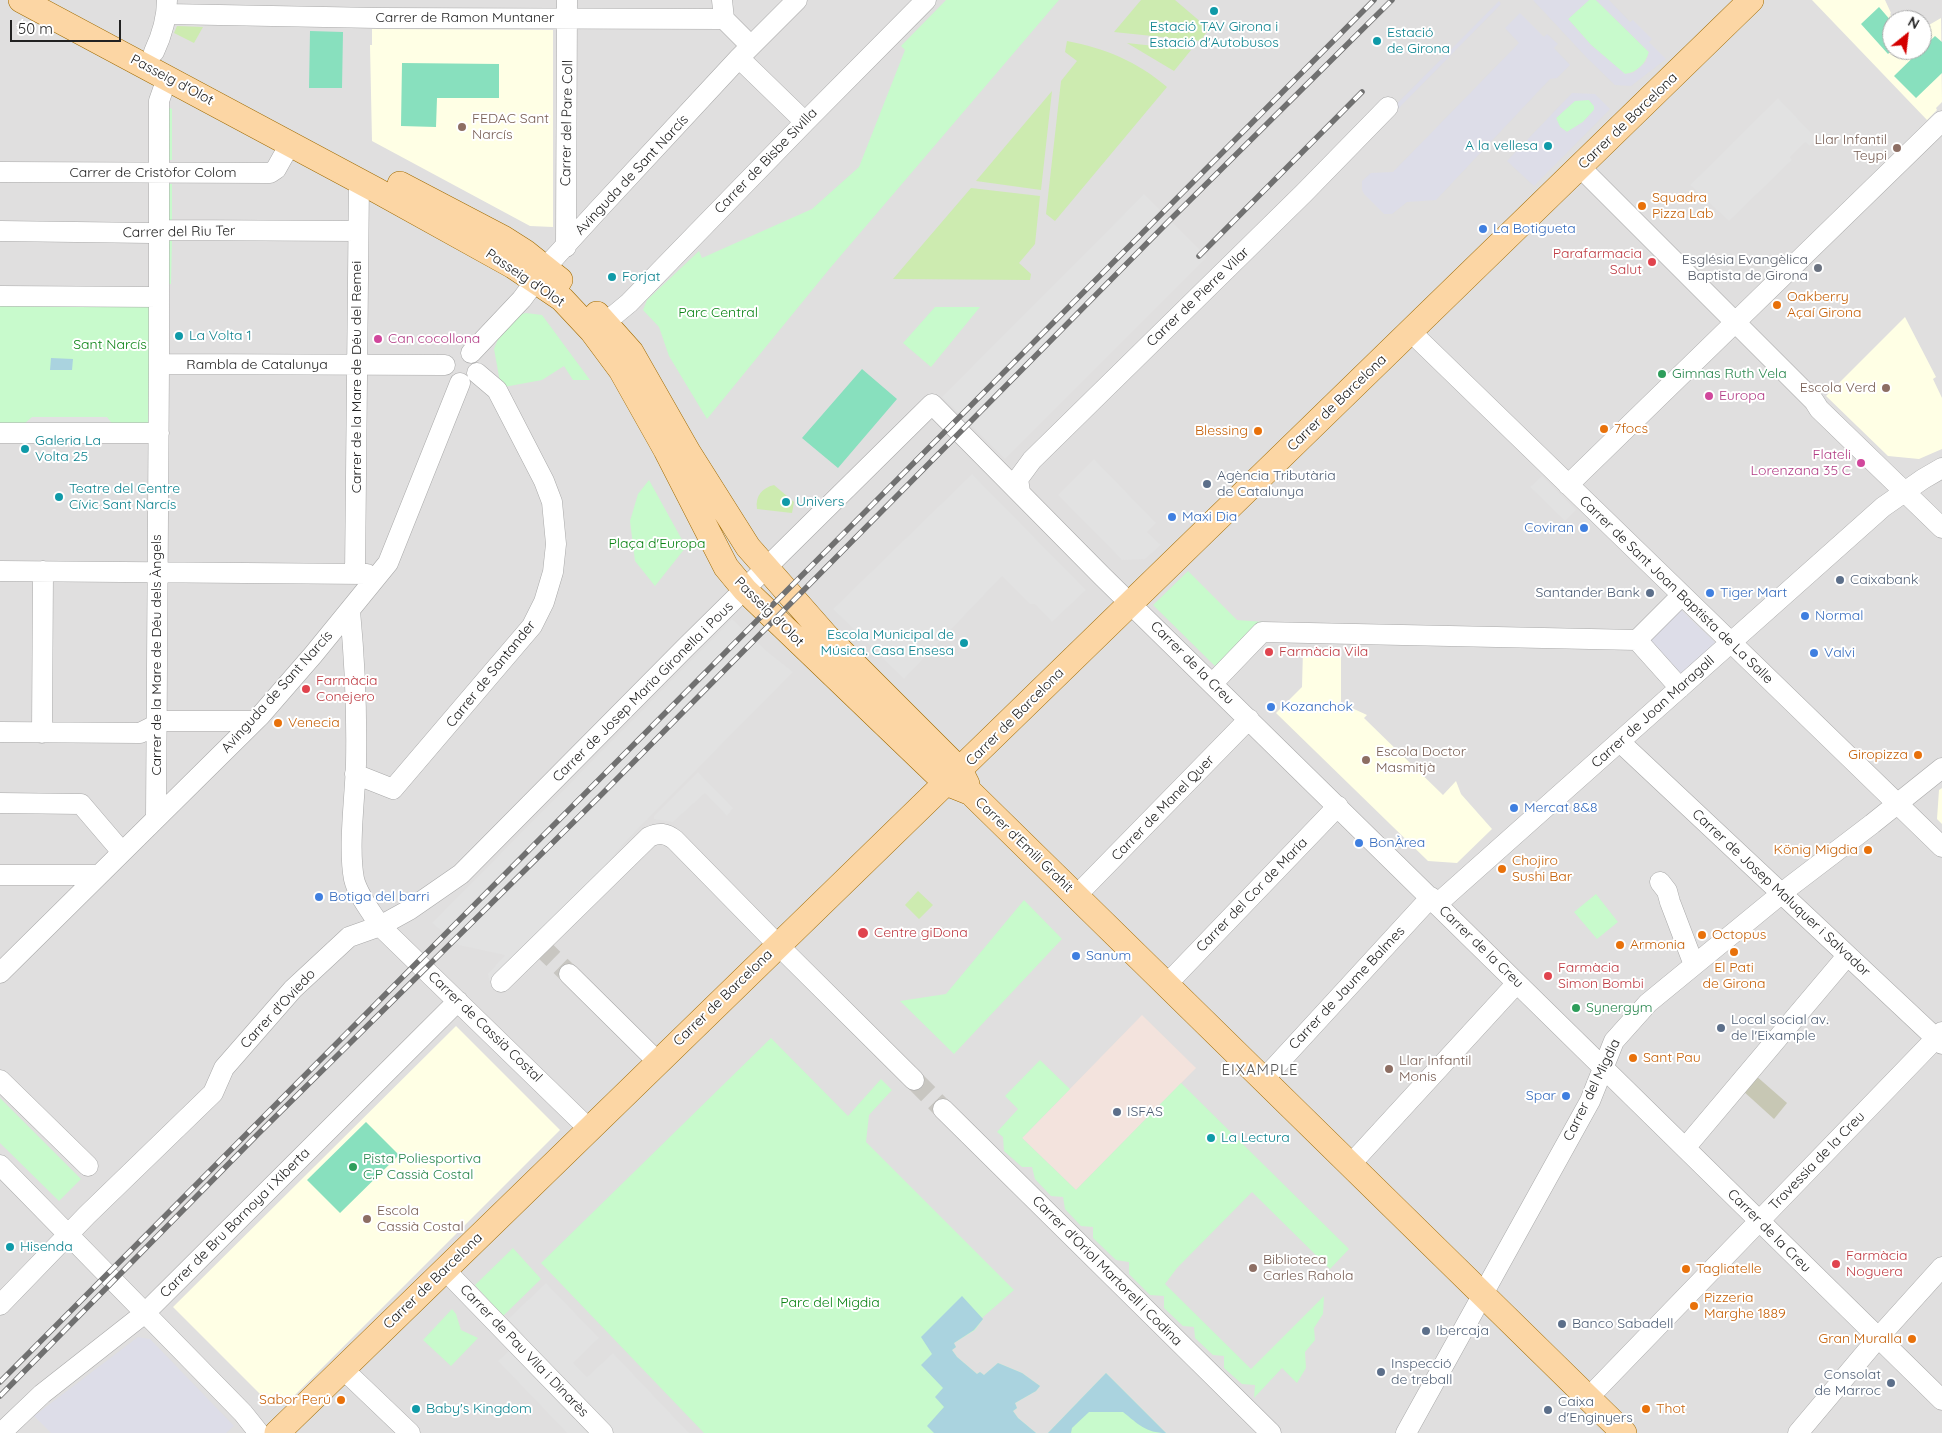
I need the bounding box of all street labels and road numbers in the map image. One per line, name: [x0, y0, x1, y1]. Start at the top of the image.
street label: Carrer de Ramon Muntaner: [376, 10, 554, 26]
street label: Passeig d'Olot: [128, 51, 216, 109]
street label: Carrer del Pare Coll: [557, 60, 577, 186]
street label: Carrer de Barcelona: [1575, 69, 1681, 173]
street label: Carrer de Bisbe Sivilla: [711, 105, 821, 217]
street label: Avinguda de Sant Narcís: [572, 111, 692, 239]
street label: Carrer de Cristòfor Colom: [70, 165, 236, 181]
street label: Carrer del Riu Ter: [122, 223, 236, 241]
street label: Carrer de Pierre Vilar: [1143, 244, 1253, 350]
street label: Passeig d'Olot: [482, 245, 568, 311]
street label: Carrer de la Mare de Déu del Remei: [349, 261, 365, 493]
street label: Carrer de Barcelona: [1284, 351, 1390, 455]
street label: Rambla de Catalunya: [186, 357, 328, 373]
street label: Carrer de Sant Joan Baptista de La Salle: [1575, 493, 1777, 687]
street label: Carrer de la Mare de Déu dels Àngels: [149, 534, 165, 776]
street label: Passeig d'Olot: [731, 574, 807, 650]
street label: Carrer de Josep Maria Gironella i Pous: [549, 598, 737, 786]
street label: Carrer de Santander: [443, 617, 539, 731]
street label: Carrer de la Creu: [1147, 618, 1237, 708]
street label: Avinguda de Sant Narcís: [218, 628, 336, 756]
street label: Carrer de Joan Maragall: [1588, 652, 1718, 772]
street label: Carrer de Barcelona: [963, 665, 1067, 769]
street label: Carrer de Manel Quer: [1108, 752, 1218, 864]
street label: Carrer d'Emili Grahit: [972, 794, 1076, 896]
street label: Carrer de Josep Maluquer i Salvador: [1688, 806, 1874, 980]
street label: Carrer del Cor de Maria: [1193, 834, 1311, 956]
street label: Carrer de la Creu: [1435, 902, 1527, 992]
street label: Carrer de Jaume Balmes: [1286, 923, 1408, 1053]
street label: Carrer de Barcelona: [670, 946, 776, 1050]
street label: Carrer d'Oviedo: [237, 966, 319, 1052]
street label: Carrer de Cassià Costal: [424, 968, 546, 1086]
street label: Carrer del Migdia: [1560, 1036, 1624, 1144]
street label: Travessia de la Creu: [1766, 1108, 1868, 1214]
street label: Carrer de Bru Barnoya i Xiberta: [157, 1145, 313, 1301]
street label: Carrer de la Creu: [1724, 1186, 1814, 1276]
street label: Carrer d'Oriol Martorell i Codina: [1028, 1192, 1186, 1350]
street label: Carrer de Barcelona: [380, 1229, 486, 1333]
street label: Carrer de Pau Vila i Dinarès: [456, 1281, 592, 1421]

